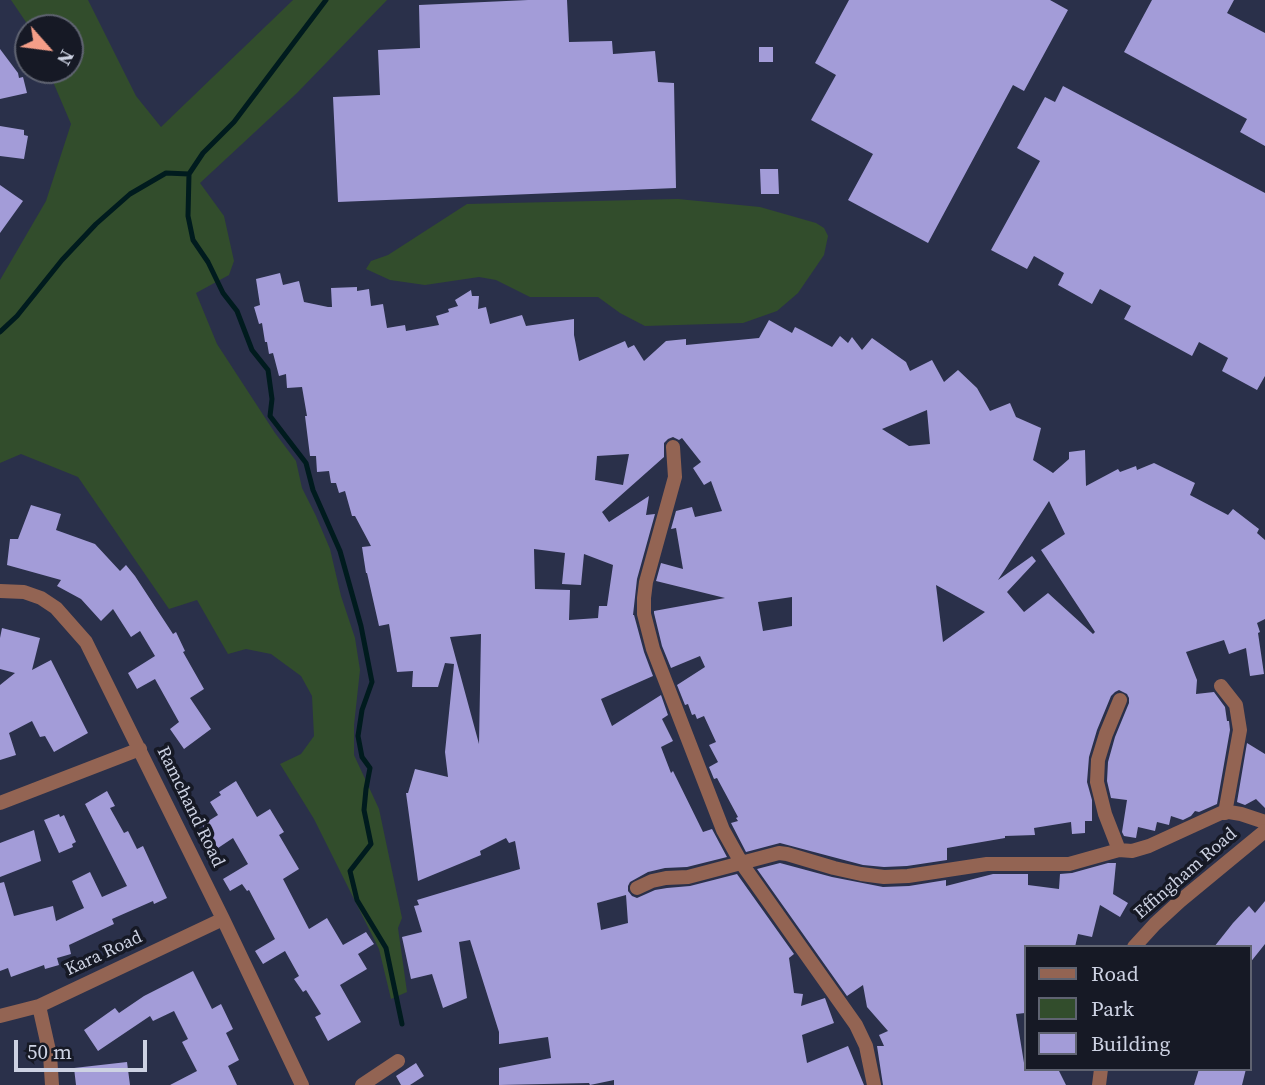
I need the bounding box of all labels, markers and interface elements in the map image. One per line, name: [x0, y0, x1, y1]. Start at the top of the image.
north arrow: [14, 14, 84, 84]
text: N: [51, 46, 81, 70]
street label: Ramchand Road: [151, 743, 229, 871]
street label: Effingham Road: [1130, 824, 1242, 924]
street label: Kara Road: [62, 927, 146, 981]
legend: [1024, 945, 1251, 1071]
text: Road: [1091, 959, 1139, 988]
text: Park: [1091, 994, 1134, 1023]
scale bar: [18, 1026, 150, 1070]
text: Building: [1091, 1029, 1170, 1058]
text: 50 m: [27, 1037, 72, 1066]

